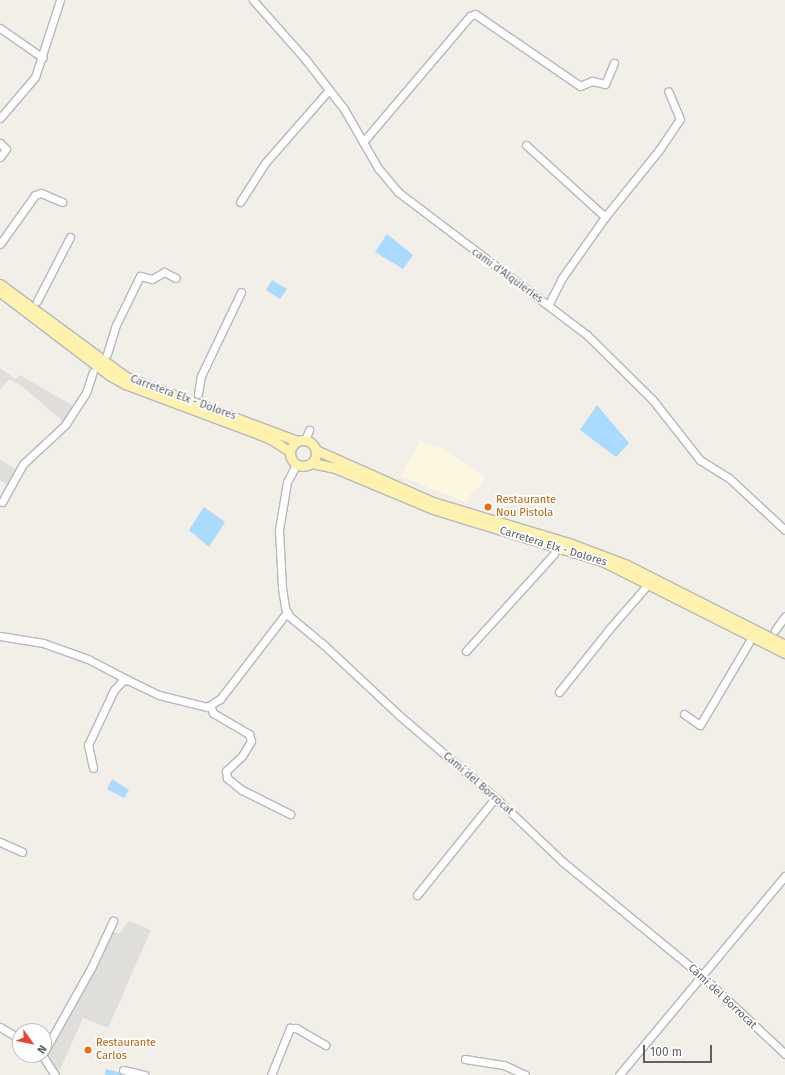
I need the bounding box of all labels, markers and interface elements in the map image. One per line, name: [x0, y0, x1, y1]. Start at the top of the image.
street label: camí d'Alquieries: [469, 246, 545, 306]
street label: Carretera Elx - Dolores: [128, 373, 238, 423]
place label: Restaurante Nou Pistola: [496, 494, 556, 520]
marker: Restaurante Nou Pistola: [483, 502, 493, 512]
street label: Carretera Elx - Dolores: [498, 524, 608, 570]
street label: Camí del Borrocat: [440, 750, 516, 818]
street label: Camí del Borrocat: [685, 962, 759, 1032]
north arrow: [12, 1023, 52, 1063]
place label: Restaurante Carlos: [96, 1037, 156, 1063]
scale bar: [645, 1037, 714, 1063]
text: N: [34, 1043, 49, 1056]
marker: Restaurante Carlos: [83, 1045, 93, 1055]
text: 100 m: [650, 1045, 682, 1059]

